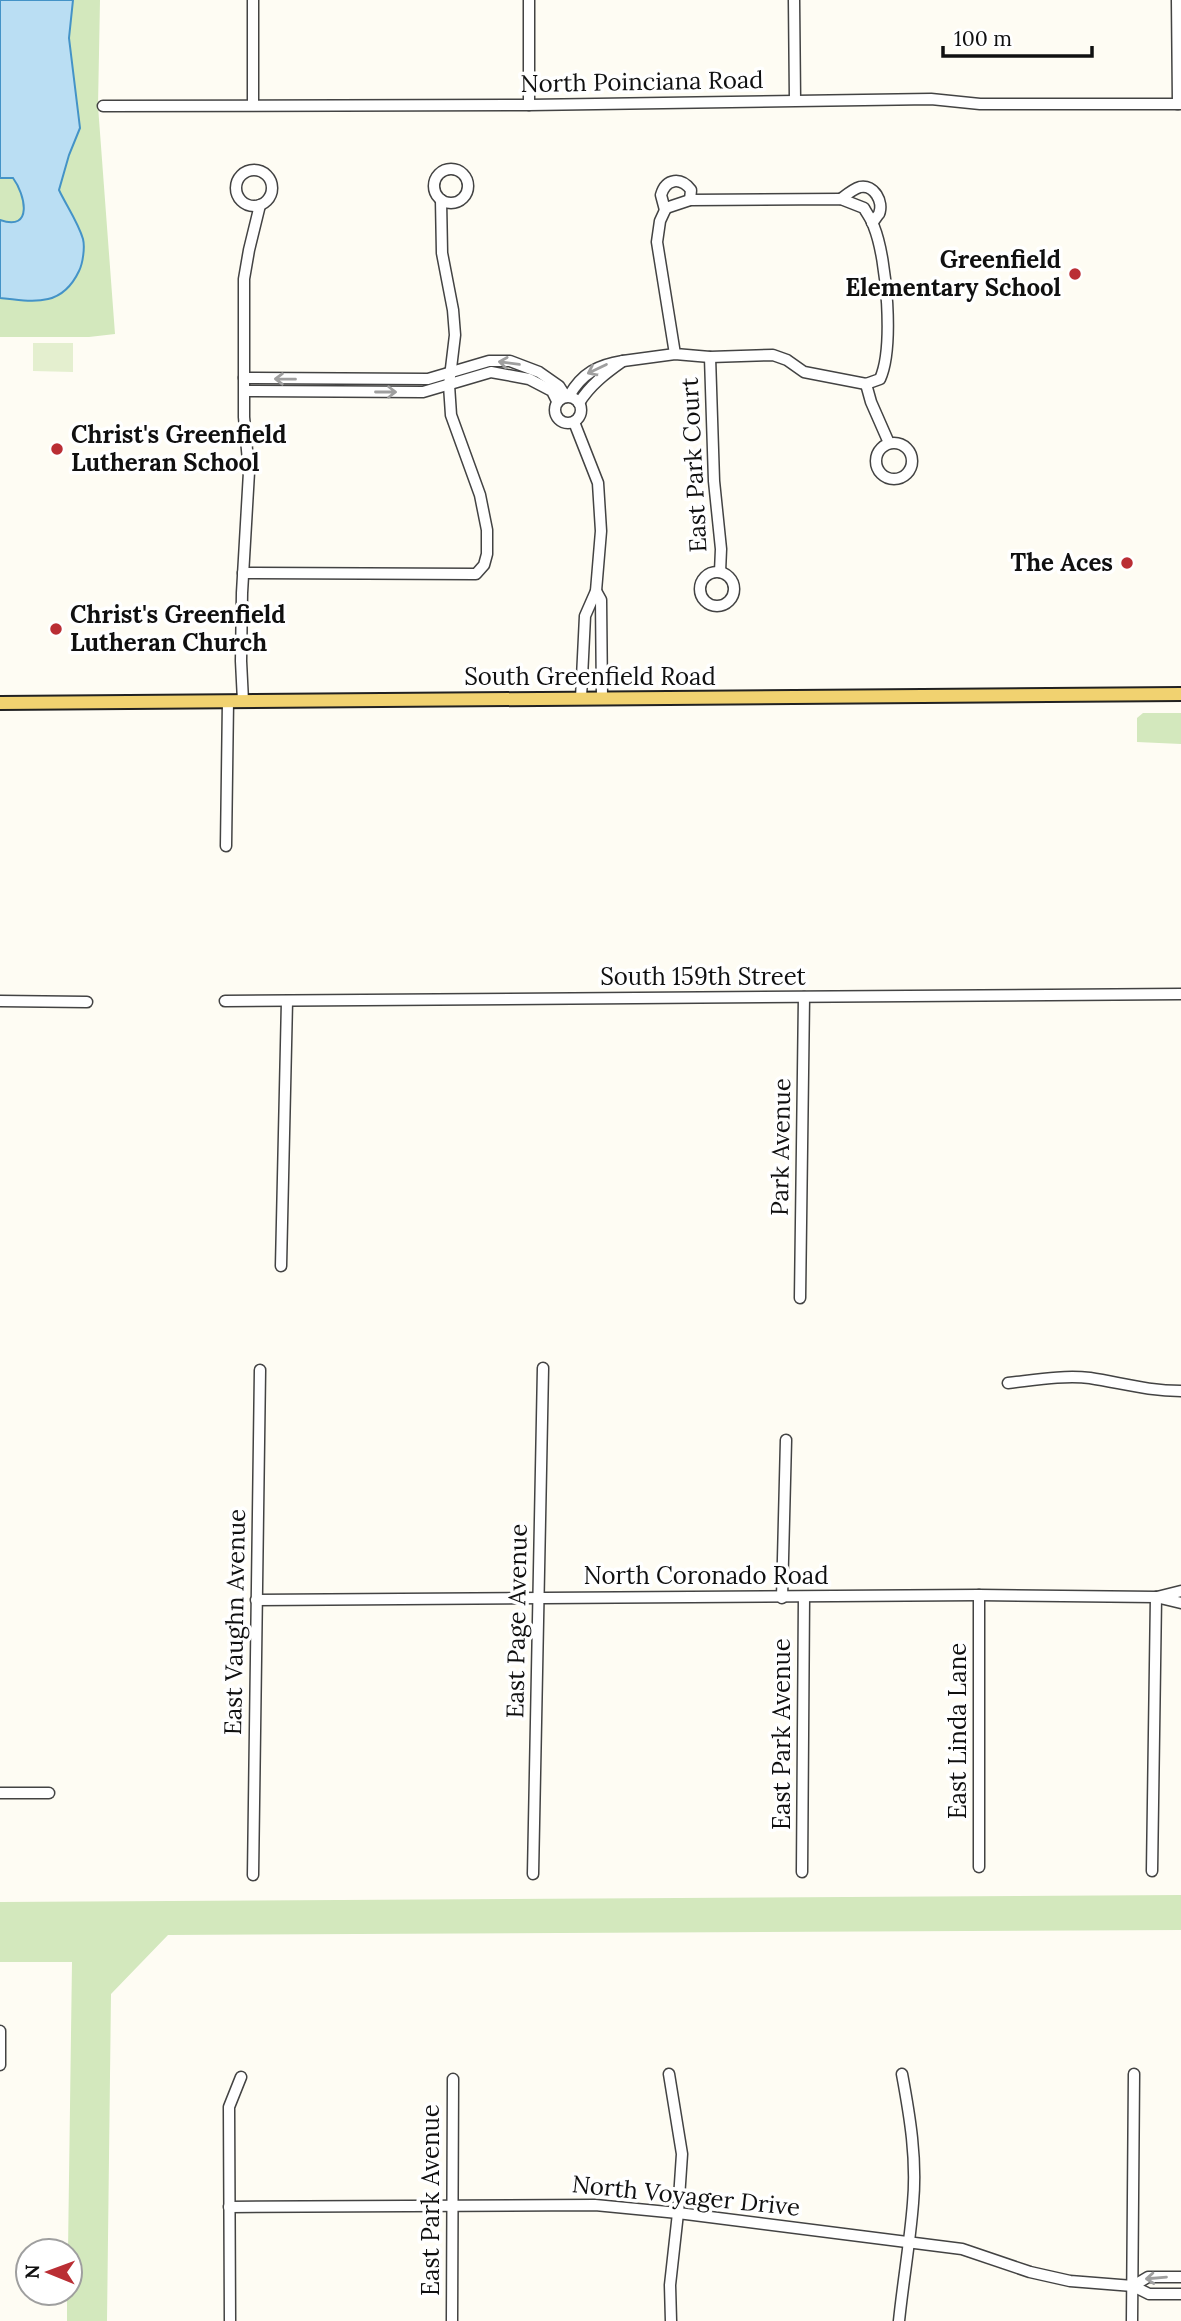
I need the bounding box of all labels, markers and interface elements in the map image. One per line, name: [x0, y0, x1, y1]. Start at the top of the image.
scale bar: [943, 14, 1092, 58]
text: 100 m: [954, 25, 1012, 52]
street label: North Poinciana Road: [520, 64, 764, 99]
place label: Greenfield Elementary School: [845, 244, 1061, 303]
marker: Greenfield Elementary School: [1067, 266, 1083, 282]
one-way arrow: [498, 356, 521, 369]
one-way arrow: [587, 362, 608, 376]
one-way arrow: [274, 372, 297, 386]
street label: East Park Court: [673, 376, 714, 553]
one-way arrow: [375, 385, 398, 399]
place label: Christ's Greenfield Lutheran School: [71, 419, 287, 478]
marker: Christ's Greenfield Lutheran School: [49, 441, 65, 457]
place label: The Aces: [1011, 547, 1113, 578]
marker: The Aces: [1119, 555, 1135, 571]
place label: Christ's Greenfield Lutheran Church: [70, 599, 286, 658]
marker: Christ's Greenfield Lutheran Church: [48, 621, 64, 637]
street label: South Greenfield Road: [464, 661, 716, 692]
street label: South 159th Street: [600, 961, 807, 992]
street label: Park Avenue: [764, 1078, 797, 1216]
street label: East Vaughn Avenue: [217, 1509, 252, 1735]
street label: East Page Avenue: [499, 1523, 534, 1719]
street label: North Coronado Road: [583, 1560, 829, 1591]
street label: East Park Avenue: [766, 1638, 797, 1830]
street label: East Linda Lane: [942, 1643, 973, 1819]
street label: East Park Avenue: [415, 2104, 446, 2296]
street label: North Voyager Drive: [570, 2168, 802, 2223]
north arrow: [14, 2237, 84, 2307]
text: N: [20, 2264, 44, 2279]
one-way arrow: [1145, 2272, 1168, 2285]

